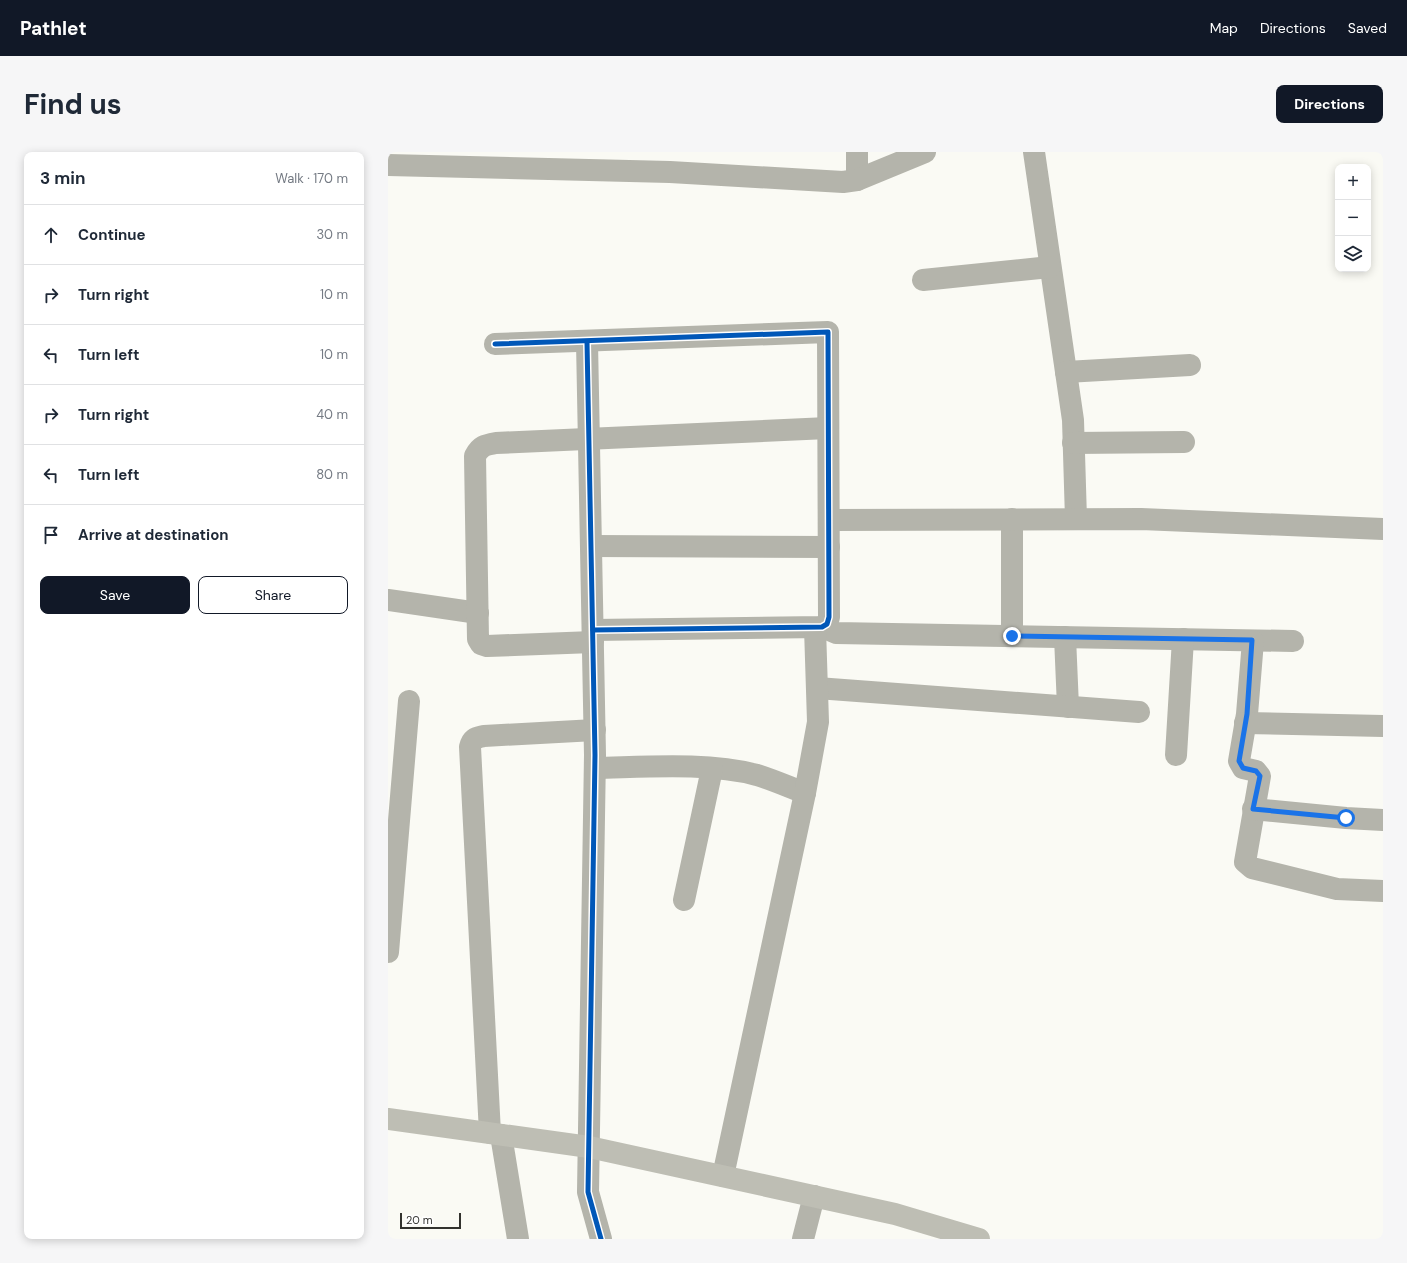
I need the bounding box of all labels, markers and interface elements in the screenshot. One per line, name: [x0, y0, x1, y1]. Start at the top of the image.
text: Pathlet: [20, 16, 87, 41]
text: Map: [1210, 19, 1238, 37]
text: Directions: [1260, 19, 1326, 37]
text: Saved: [1348, 19, 1387, 37]
button: Directions: [1276, 85, 1383, 123]
text: Find us: [24, 86, 122, 123]
map controls: [1335, 164, 1371, 272]
button: +: [1335, 164, 1371, 200]
text: 3 min: [40, 167, 85, 189]
text: Walk · 170 m: [275, 170, 348, 187]
button: −: [1335, 200, 1371, 236]
icon: ahead: [40, 224, 62, 246]
text: Continue: [78, 225, 146, 245]
text: 30 m: [316, 226, 348, 243]
button: layers: [1335, 236, 1371, 272]
icon: right: [40, 284, 62, 306]
text: Turn right: [78, 285, 149, 305]
text: 10 m: [320, 286, 348, 303]
icon: left: [40, 344, 62, 366]
text: Turn left: [78, 345, 139, 365]
text: 10 m: [320, 346, 348, 363]
icon: right: [40, 404, 62, 426]
text: Turn right: [78, 405, 149, 425]
text: 40 m: [316, 406, 348, 423]
icon: left: [40, 464, 62, 486]
text: Turn left: [78, 465, 139, 485]
text: 80 m: [316, 466, 348, 483]
icon: arrive: [40, 524, 62, 546]
text: Arrive at destination: [78, 525, 229, 545]
button: Save: [40, 576, 190, 614]
button: Share: [198, 576, 348, 614]
route end: [1003, 627, 1021, 645]
route start: [1337, 809, 1355, 827]
scale bar: [400, 1211, 461, 1230]
text: 20 m: [406, 1213, 432, 1227]

